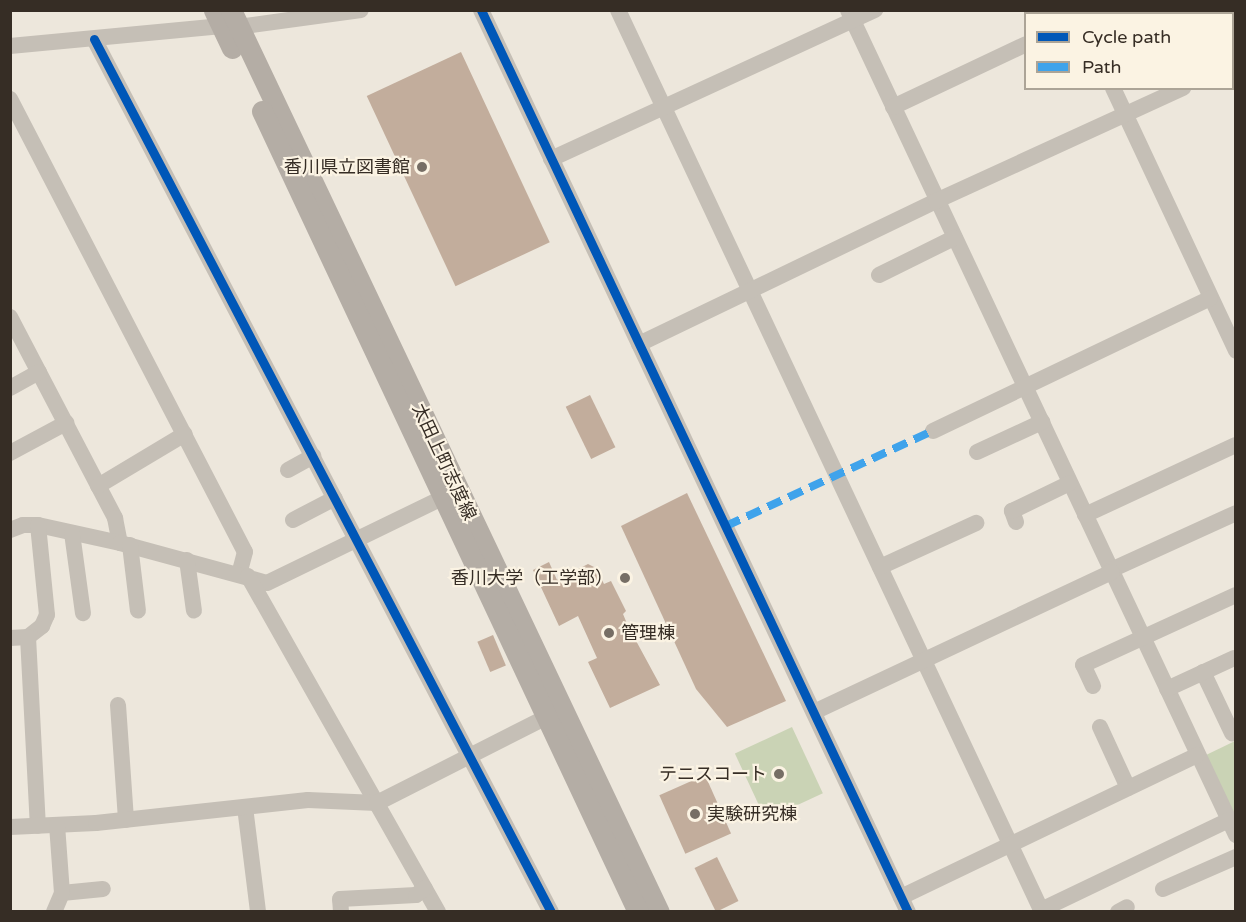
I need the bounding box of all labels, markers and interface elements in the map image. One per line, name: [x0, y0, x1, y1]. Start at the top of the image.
legend: [1024, 12, 1234, 90]
text: Cycle path: [1082, 26, 1171, 48]
text: Path: [1082, 56, 1121, 78]
place label: 香川県立図書館: [284, 156, 410, 178]
marker: 香川県立図書館: [415, 160, 429, 174]
street label: 太田上町志度線: [408, 400, 480, 524]
place label: 香川大学（工学部）: [451, 567, 613, 589]
marker: 香川大学（工学部）: [618, 571, 632, 585]
place label: 管理棟: [621, 622, 675, 644]
marker: 管理棟: [602, 626, 616, 640]
place label: テニスコート: [659, 763, 767, 785]
marker: テニスコート: [772, 767, 786, 781]
place label: 実験研究棟: [707, 803, 797, 825]
marker: 実験研究棟: [688, 807, 702, 821]

